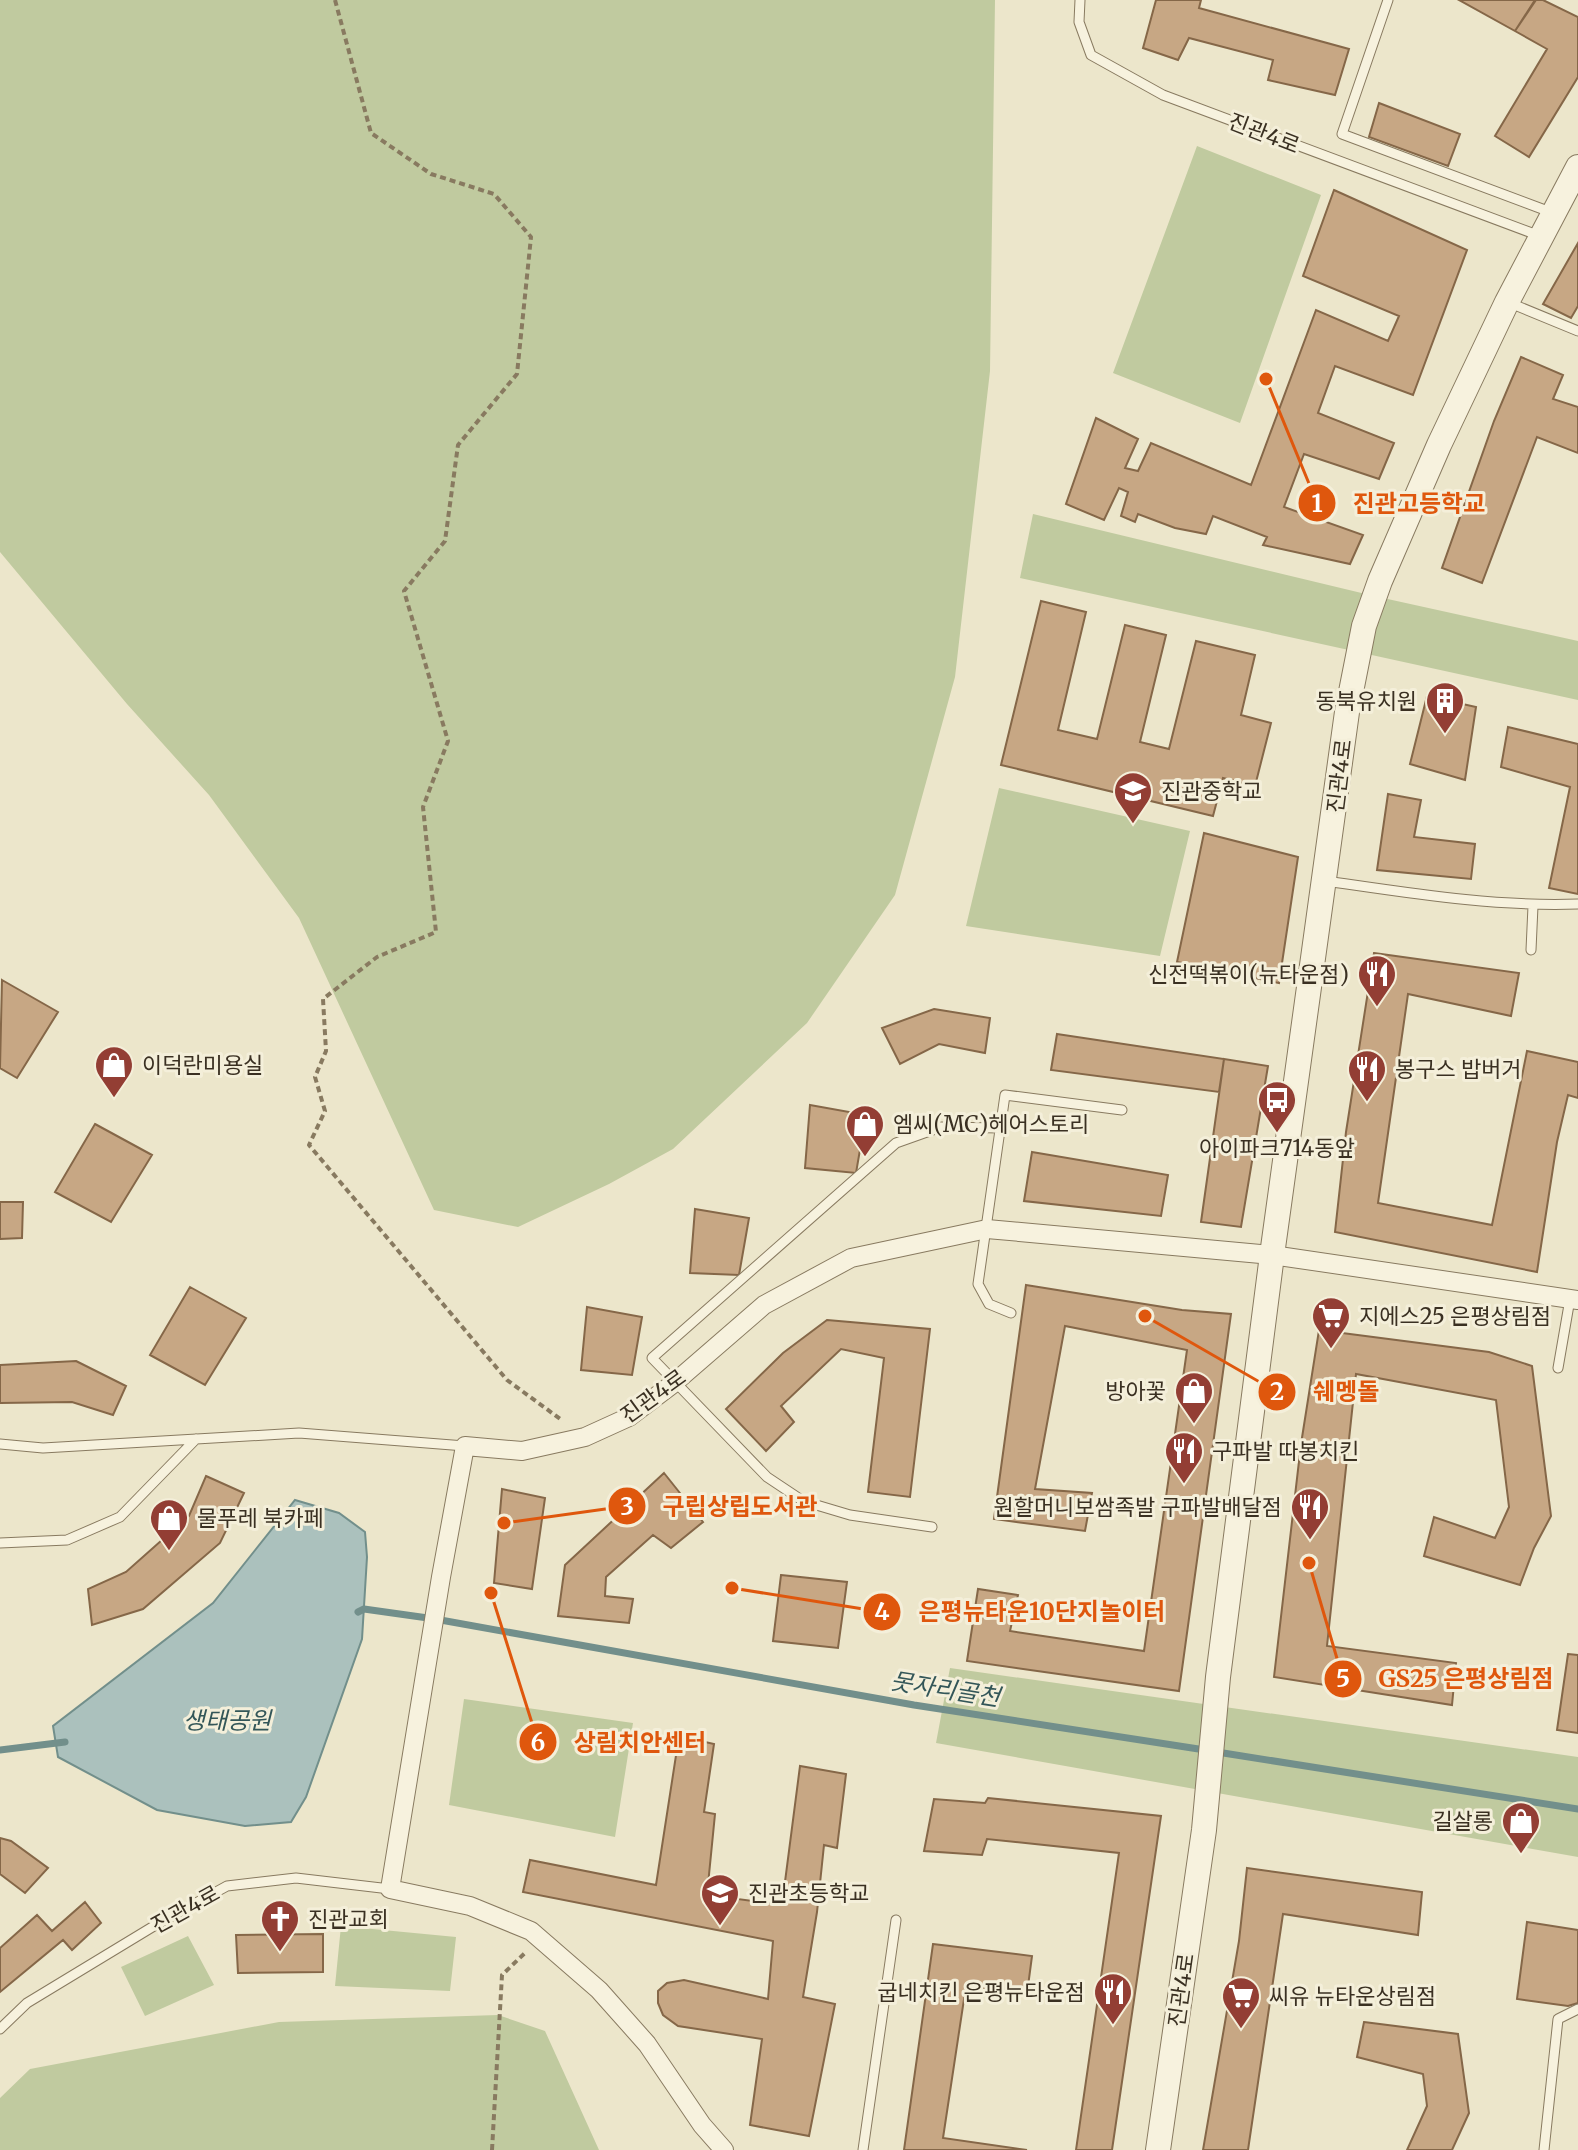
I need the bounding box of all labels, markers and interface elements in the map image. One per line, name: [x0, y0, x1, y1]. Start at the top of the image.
street label: 진관4로: [1224, 107, 1304, 159]
callout: 진관고등학교: [1297, 479, 1501, 527]
text: 1: [1311, 488, 1323, 519]
text: 진관고등학교: [1353, 488, 1485, 519]
building icon: 동북유치원: [1424, 680, 1466, 735]
place label: 동북유치원: [1316, 687, 1417, 715]
street label: 진관4로: [1321, 737, 1357, 815]
school or university icon: 진관중학교: [1112, 770, 1154, 825]
place label: 진관중학교: [1161, 777, 1262, 805]
restaurant icon: 신전떡볶이(뉴타운점): [1356, 953, 1398, 1008]
place label: 신전떡볶이(뉴타운점): [1148, 960, 1349, 988]
shop icon: 이덕란미용실: [93, 1044, 135, 1099]
restaurant icon: 봉구스 밥버거: [1346, 1048, 1388, 1103]
place label: 이덕란미용실: [142, 1051, 263, 1079]
place label: 봉구스 밥버거: [1395, 1055, 1522, 1083]
bus stop icon: 아이파크714동앞: [1256, 1079, 1298, 1134]
shop icon: 엠씨(MC)헤어스토리: [844, 1103, 886, 1158]
place label: 엠씨(MC)헤어스토리: [893, 1110, 1089, 1138]
place label: 아이파크714동앞: [1199, 1134, 1355, 1162]
supermarket icon: 지에스25 은평상림점: [1310, 1295, 1352, 1350]
place label: 지에스25 은평상림점: [1359, 1302, 1551, 1330]
street label: 진관4로: [615, 1363, 691, 1429]
callout: 쉐멩돌: [1257, 1368, 1395, 1416]
shop icon: 방아꽃: [1173, 1370, 1215, 1425]
text: 2: [1270, 1376, 1284, 1407]
text: 쉐멩돌: [1313, 1376, 1379, 1407]
place label: 방아꽃: [1105, 1377, 1166, 1405]
restaurant icon: 구파발 따봉치킨: [1163, 1430, 1205, 1485]
place label: 구파발 따봉치킨: [1212, 1437, 1359, 1465]
callout: 구립상립도서관: [607, 1482, 833, 1530]
restaurant icon: 원할머니보쌈족발 구파발배달점: [1289, 1486, 1331, 1541]
text: 3: [620, 1491, 634, 1522]
text: 구립상립도서관: [663, 1491, 817, 1522]
place label: 원할머니보쌈족발 구파발배달점: [993, 1493, 1282, 1521]
shop icon: 물푸레 북카페: [148, 1497, 190, 1552]
place label: 물푸레 북카페: [197, 1504, 324, 1532]
callout: 은평뉴타운10단지놀이터: [862, 1588, 1181, 1636]
text: 4: [874, 1596, 890, 1627]
text: 은평뉴타운10단지놀이터: [919, 1596, 1165, 1627]
callout: GS25 은평상림점: [1323, 1655, 1570, 1703]
text: 5: [1336, 1663, 1350, 1694]
text: GS25 은평상림점: [1378, 1663, 1554, 1694]
water label: 못자리골천: [888, 1665, 1005, 1713]
water label: 생태공원: [183, 1705, 273, 1736]
callout: 상림치안센터: [518, 1718, 722, 1766]
text: 6: [531, 1727, 545, 1758]
text: 상림치안센터: [574, 1727, 706, 1758]
shop icon: 길살롱: [1500, 1800, 1542, 1855]
place label: 길살롱: [1432, 1807, 1493, 1835]
school or university icon: 진관초등학교: [699, 1872, 741, 1927]
street label: 진관4로: [146, 1879, 224, 1939]
place label: 진관초등학교: [748, 1879, 869, 1907]
church icon: 진관교회: [259, 1898, 301, 1953]
place label: 진관교회: [308, 1905, 389, 1933]
street label: 진관4로: [1162, 1951, 1200, 2029]
restaurant icon: 굽네치킨 은평뉴타운점: [1092, 1971, 1134, 2026]
supermarket icon: 씨유 뉴타운상림점: [1220, 1975, 1262, 2030]
place label: 굽네치킨 은평뉴타운점: [877, 1978, 1085, 2006]
place label: 씨유 뉴타운상림점: [1269, 1982, 1436, 2010]

